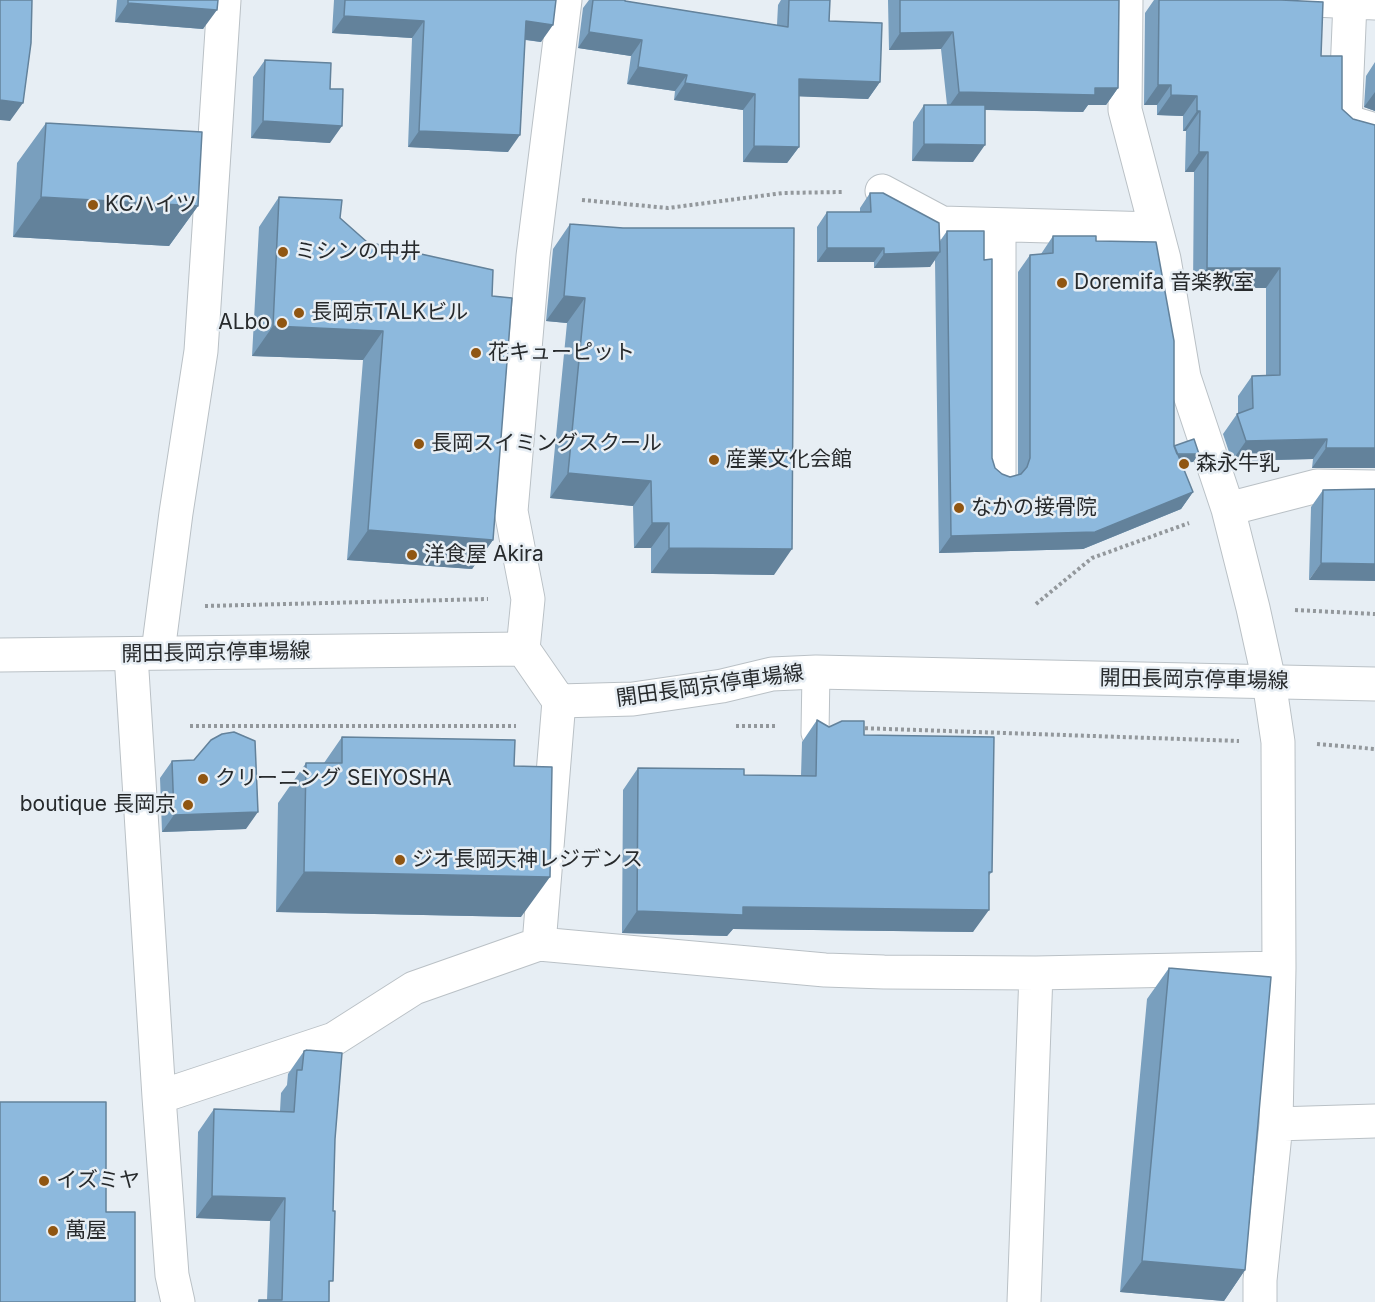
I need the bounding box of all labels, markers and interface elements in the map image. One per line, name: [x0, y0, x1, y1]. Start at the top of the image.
place label: KCハイツ: [105, 192, 197, 218]
marker: KCハイツ: [86, 198, 100, 212]
place label: ミシンの中井: [295, 239, 421, 265]
marker: ミシンの中井: [276, 245, 290, 259]
place label: Doremifa 音楽教室: [1074, 270, 1254, 296]
marker: Doremifa 音楽教室: [1055, 276, 1069, 290]
place label: 長岡京TALKビル: [311, 300, 468, 326]
marker: 長岡京TALKビル: [292, 306, 306, 320]
place label: ALbo: [218, 310, 270, 336]
marker: ALbo: [275, 316, 289, 330]
place label: 花キューピット: [488, 340, 635, 366]
marker: 花キューピット: [469, 346, 483, 360]
place label: 長岡スイミングスクール: [431, 431, 662, 457]
marker: 長岡スイミングスクール: [412, 437, 426, 451]
place label: 産業文化会館: [726, 447, 852, 473]
place label: 森永牛乳: [1196, 451, 1280, 477]
marker: 産業文化会館: [707, 453, 721, 467]
marker: 森永牛乳: [1177, 457, 1191, 471]
place label: なかの接骨院: [971, 495, 1097, 521]
marker: なかの接骨院: [952, 501, 966, 515]
place label: 洋食屋 Akira: [424, 542, 544, 568]
marker: 洋食屋 Akira: [405, 548, 419, 562]
street label: 開田長岡京停車場線: [121, 639, 311, 667]
street label: 開田長岡京停車場線: [615, 660, 805, 712]
street label: 開田長岡京停車場線: [1099, 666, 1289, 694]
place label: クリーニング SEIYOSHA: [215, 766, 452, 792]
marker: クリーニング SEIYOSHA: [196, 772, 210, 786]
place label: boutique 長岡京: [20, 792, 176, 818]
marker: boutique 長岡京: [181, 798, 195, 812]
place label: ジオ長岡天神レジデンス: [412, 847, 643, 873]
marker: ジオ長岡天神レジデンス: [393, 853, 407, 867]
place label: イズミヤ: [56, 1168, 140, 1194]
marker: イズミヤ: [37, 1174, 51, 1188]
place label: 萬屋: [65, 1218, 107, 1244]
marker: 萬屋: [46, 1224, 60, 1238]

